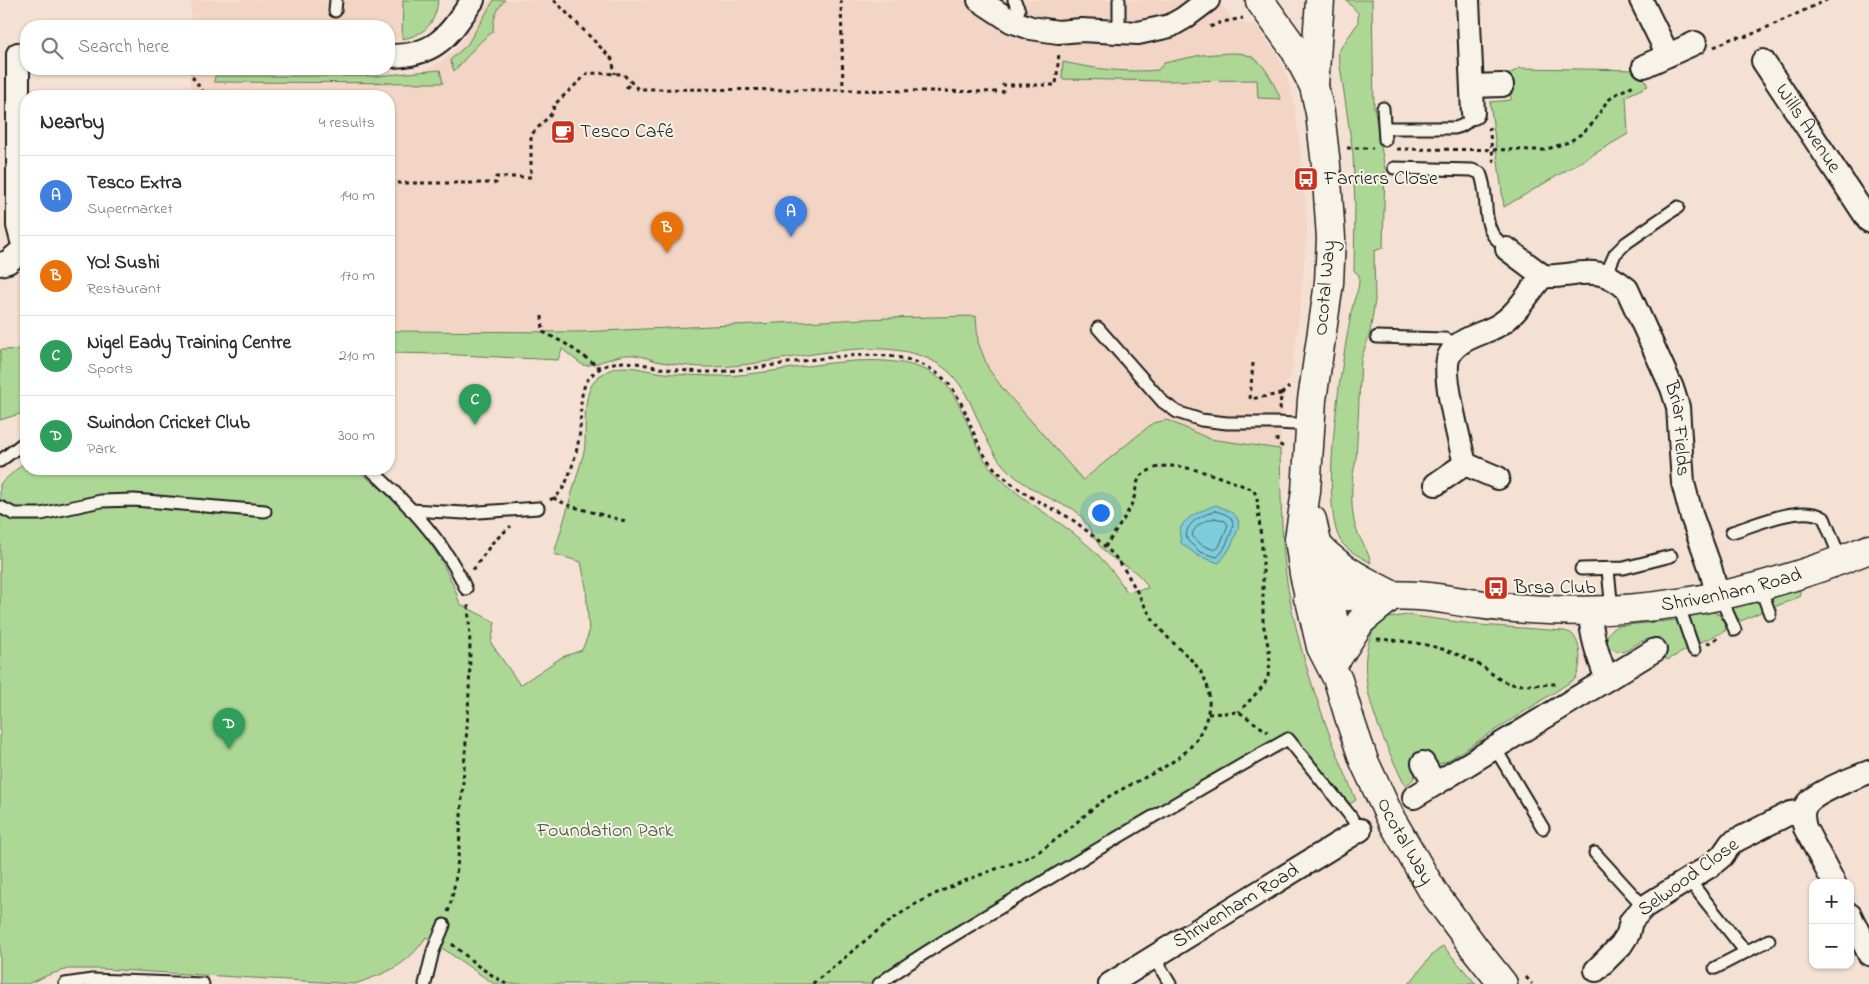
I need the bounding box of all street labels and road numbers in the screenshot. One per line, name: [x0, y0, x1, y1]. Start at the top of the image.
street label: Wills Avenue: [1768, 78, 1848, 179]
street label: Ocotal Way: [1307, 239, 1345, 337]
street label: Briar Fields: [1656, 376, 1697, 477]
street label: Shrivenham Road: [1659, 560, 1805, 620]
street label: Ocotal Way: [1369, 793, 1441, 890]
street label: Selwood Close: [1632, 831, 1746, 925]
street label: Shrivenham Road: [1167, 856, 1305, 956]

